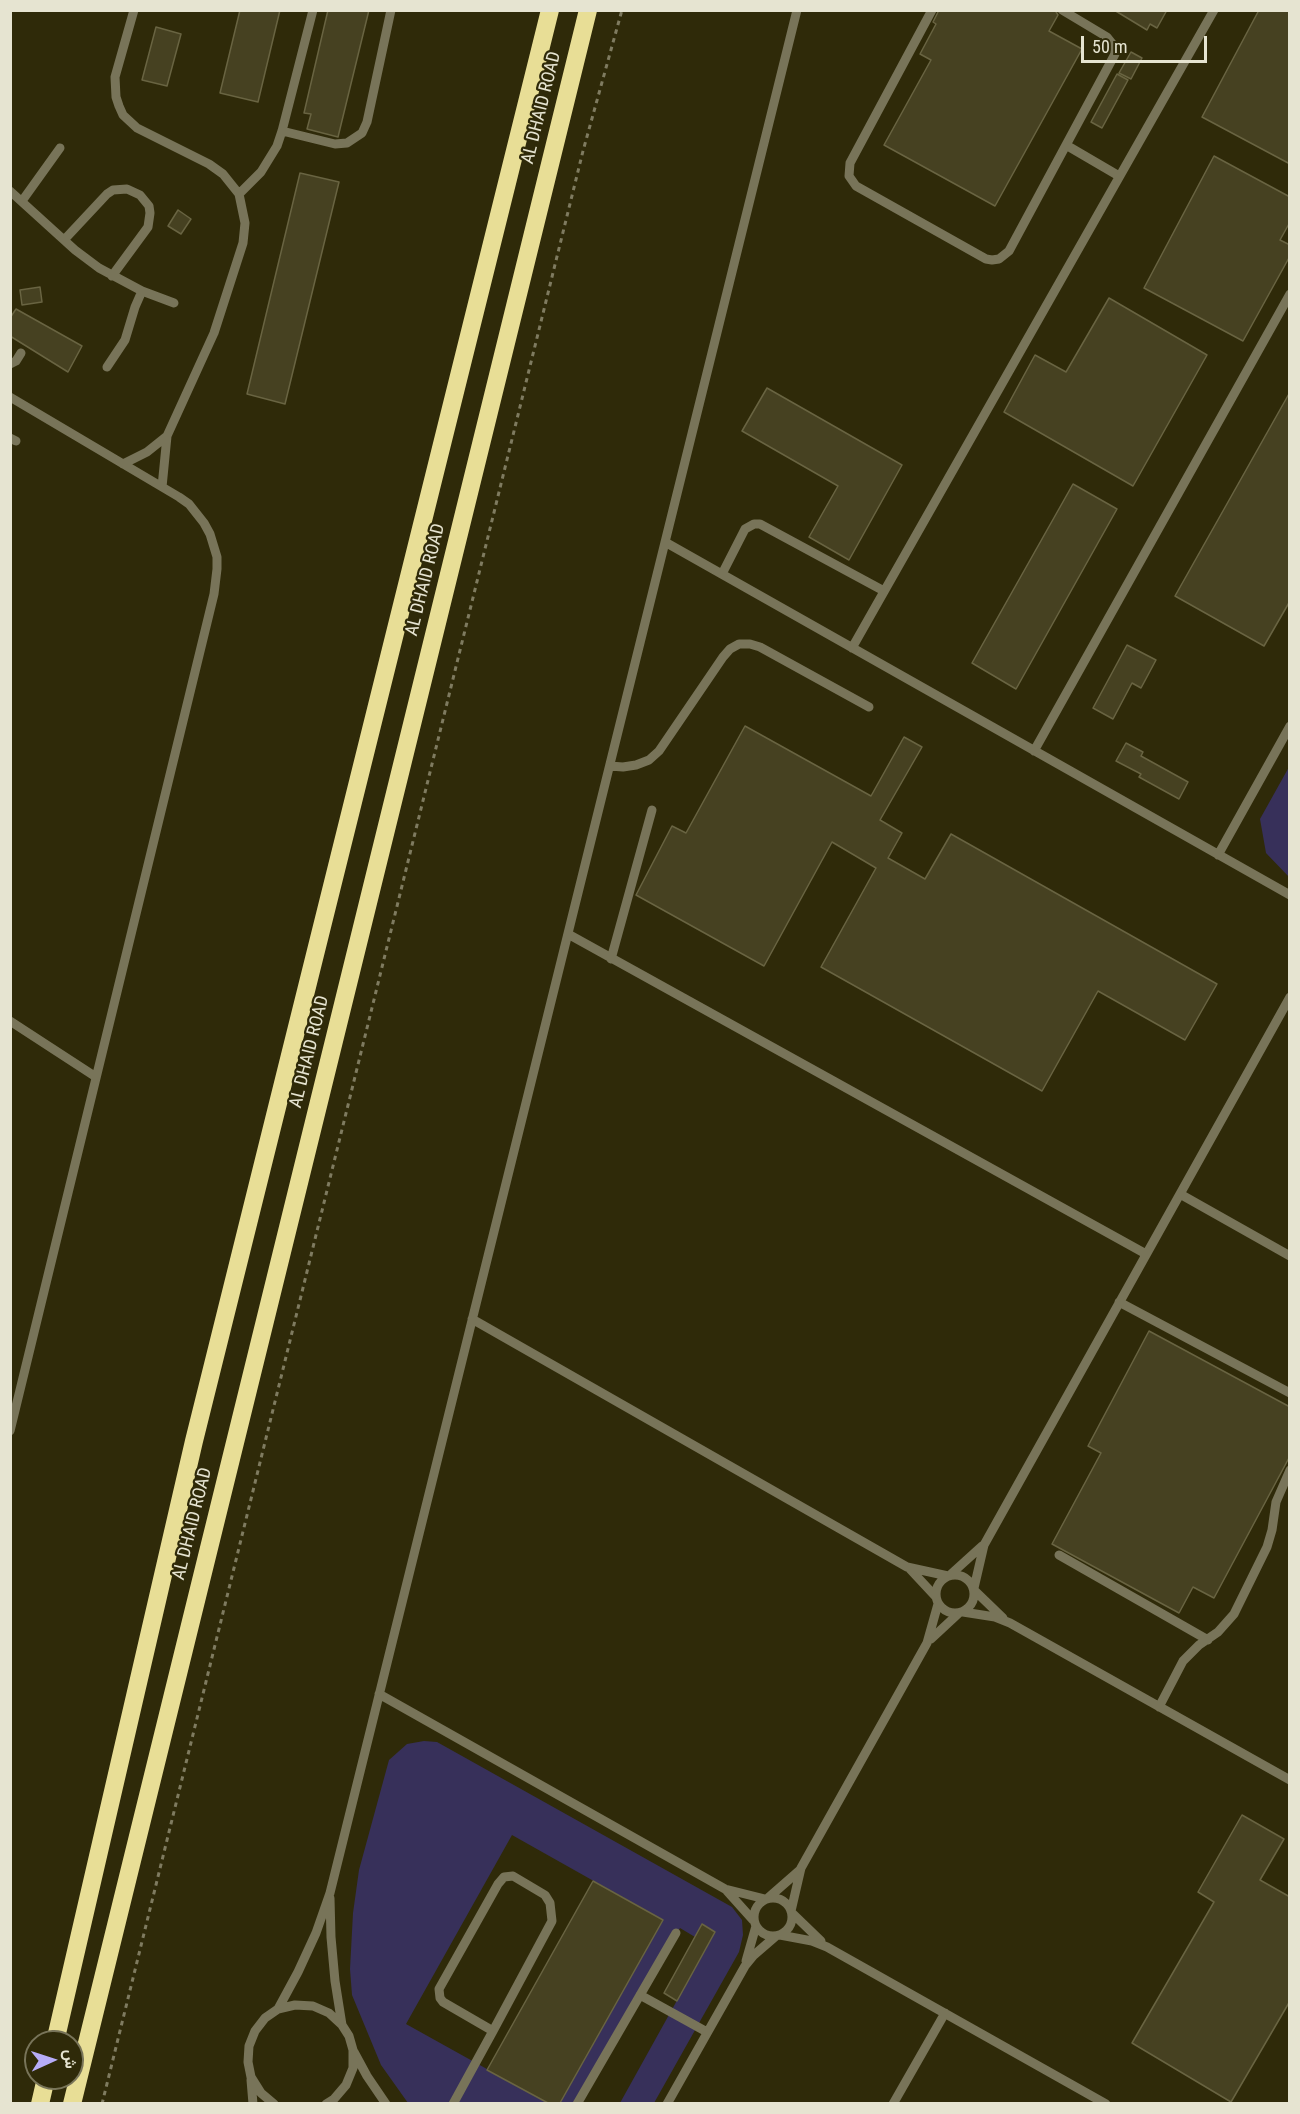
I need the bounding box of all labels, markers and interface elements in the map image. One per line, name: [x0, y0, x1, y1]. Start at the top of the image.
scale bar: [1084, 24, 1210, 62]
text: 50 m: [1092, 36, 1127, 57]
street label: AL DHAID ROAD: [518, 50, 566, 166]
street label: AL DHAID ROAD: [402, 522, 450, 638]
street label: AL DHAID ROAD: [286, 994, 334, 1110]
street label: AL DHAID ROAD: [169, 1466, 217, 1582]
north arrow: [24, 2030, 84, 2090]
text: ش: [60, 2049, 80, 2069]

